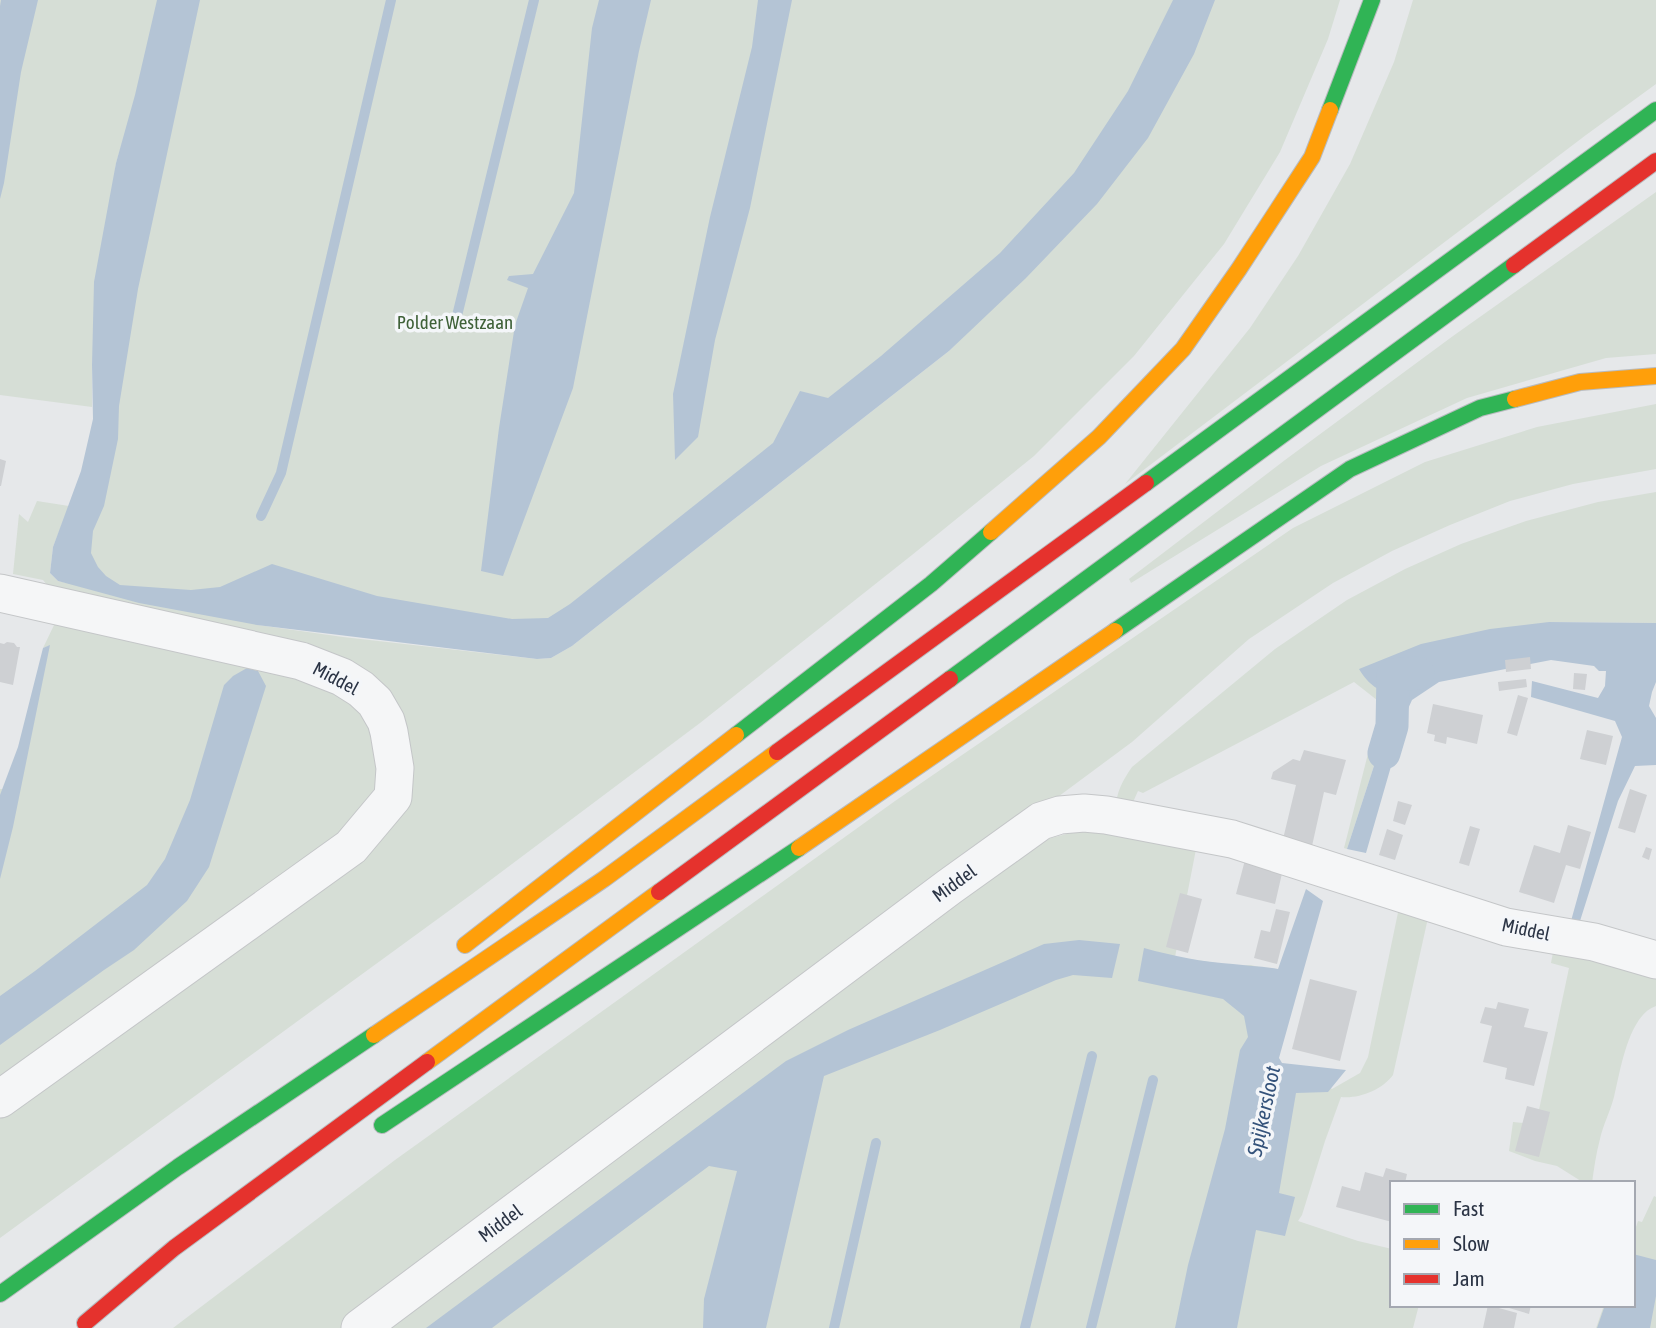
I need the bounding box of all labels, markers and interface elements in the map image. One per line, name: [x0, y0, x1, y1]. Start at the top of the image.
park label: Polder Westzaan: [397, 311, 513, 333]
street label: Middel: [309, 657, 363, 699]
street label: Middel: [928, 860, 980, 906]
street label: Middel: [1500, 913, 1552, 945]
water label: Spijkersloot: [1242, 1064, 1284, 1159]
legend: [1390, 1181, 1635, 1307]
text: Fast: [1453, 1196, 1484, 1220]
street label: Middel: [474, 1200, 526, 1246]
text: Slow: [1453, 1231, 1490, 1255]
text: Jam: [1453, 1266, 1485, 1290]

